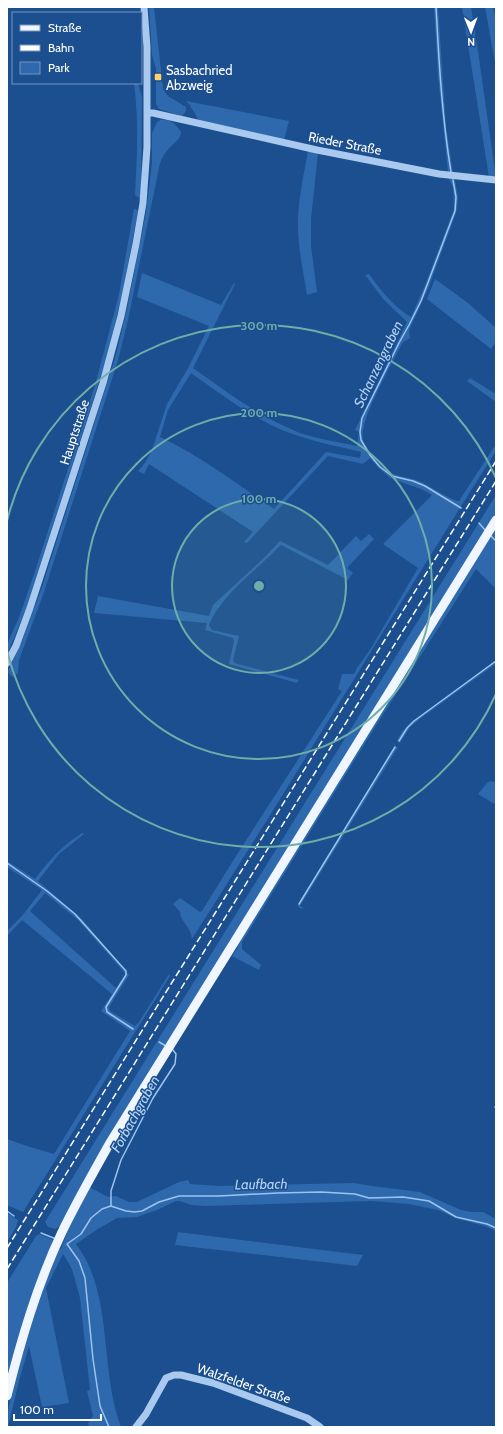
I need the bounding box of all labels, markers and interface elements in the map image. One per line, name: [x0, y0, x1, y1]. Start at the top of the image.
legend: [12, 12, 142, 84]
north arrow: [451, 12, 491, 52]
text: Straße: [48, 20, 81, 35]
text: N: [467, 35, 475, 49]
text: Bahn: [48, 40, 74, 55]
text: Park: [48, 60, 70, 75]
place label: Sasbachried Abzweig: [166, 62, 232, 93]
marker: Sasbachried Abzweig: [153, 72, 163, 82]
street label: Rieder Straße: [307, 128, 383, 158]
text: 300 m: [241, 318, 277, 333]
water label: Schanzengraben: [349, 318, 407, 410]
street label: Hauptstraße: [56, 397, 92, 467]
text: 200 m: [241, 405, 277, 420]
text: 100 m: [242, 491, 276, 506]
centre of rings: [252, 579, 266, 593]
water label: Forbachgraben: [107, 1073, 163, 1155]
water label: Laufbach: [234, 1175, 288, 1193]
street label: Walzfelder Straße: [195, 1359, 293, 1407]
scale bar: [14, 1396, 101, 1422]
text: 100 m: [20, 1402, 54, 1417]

